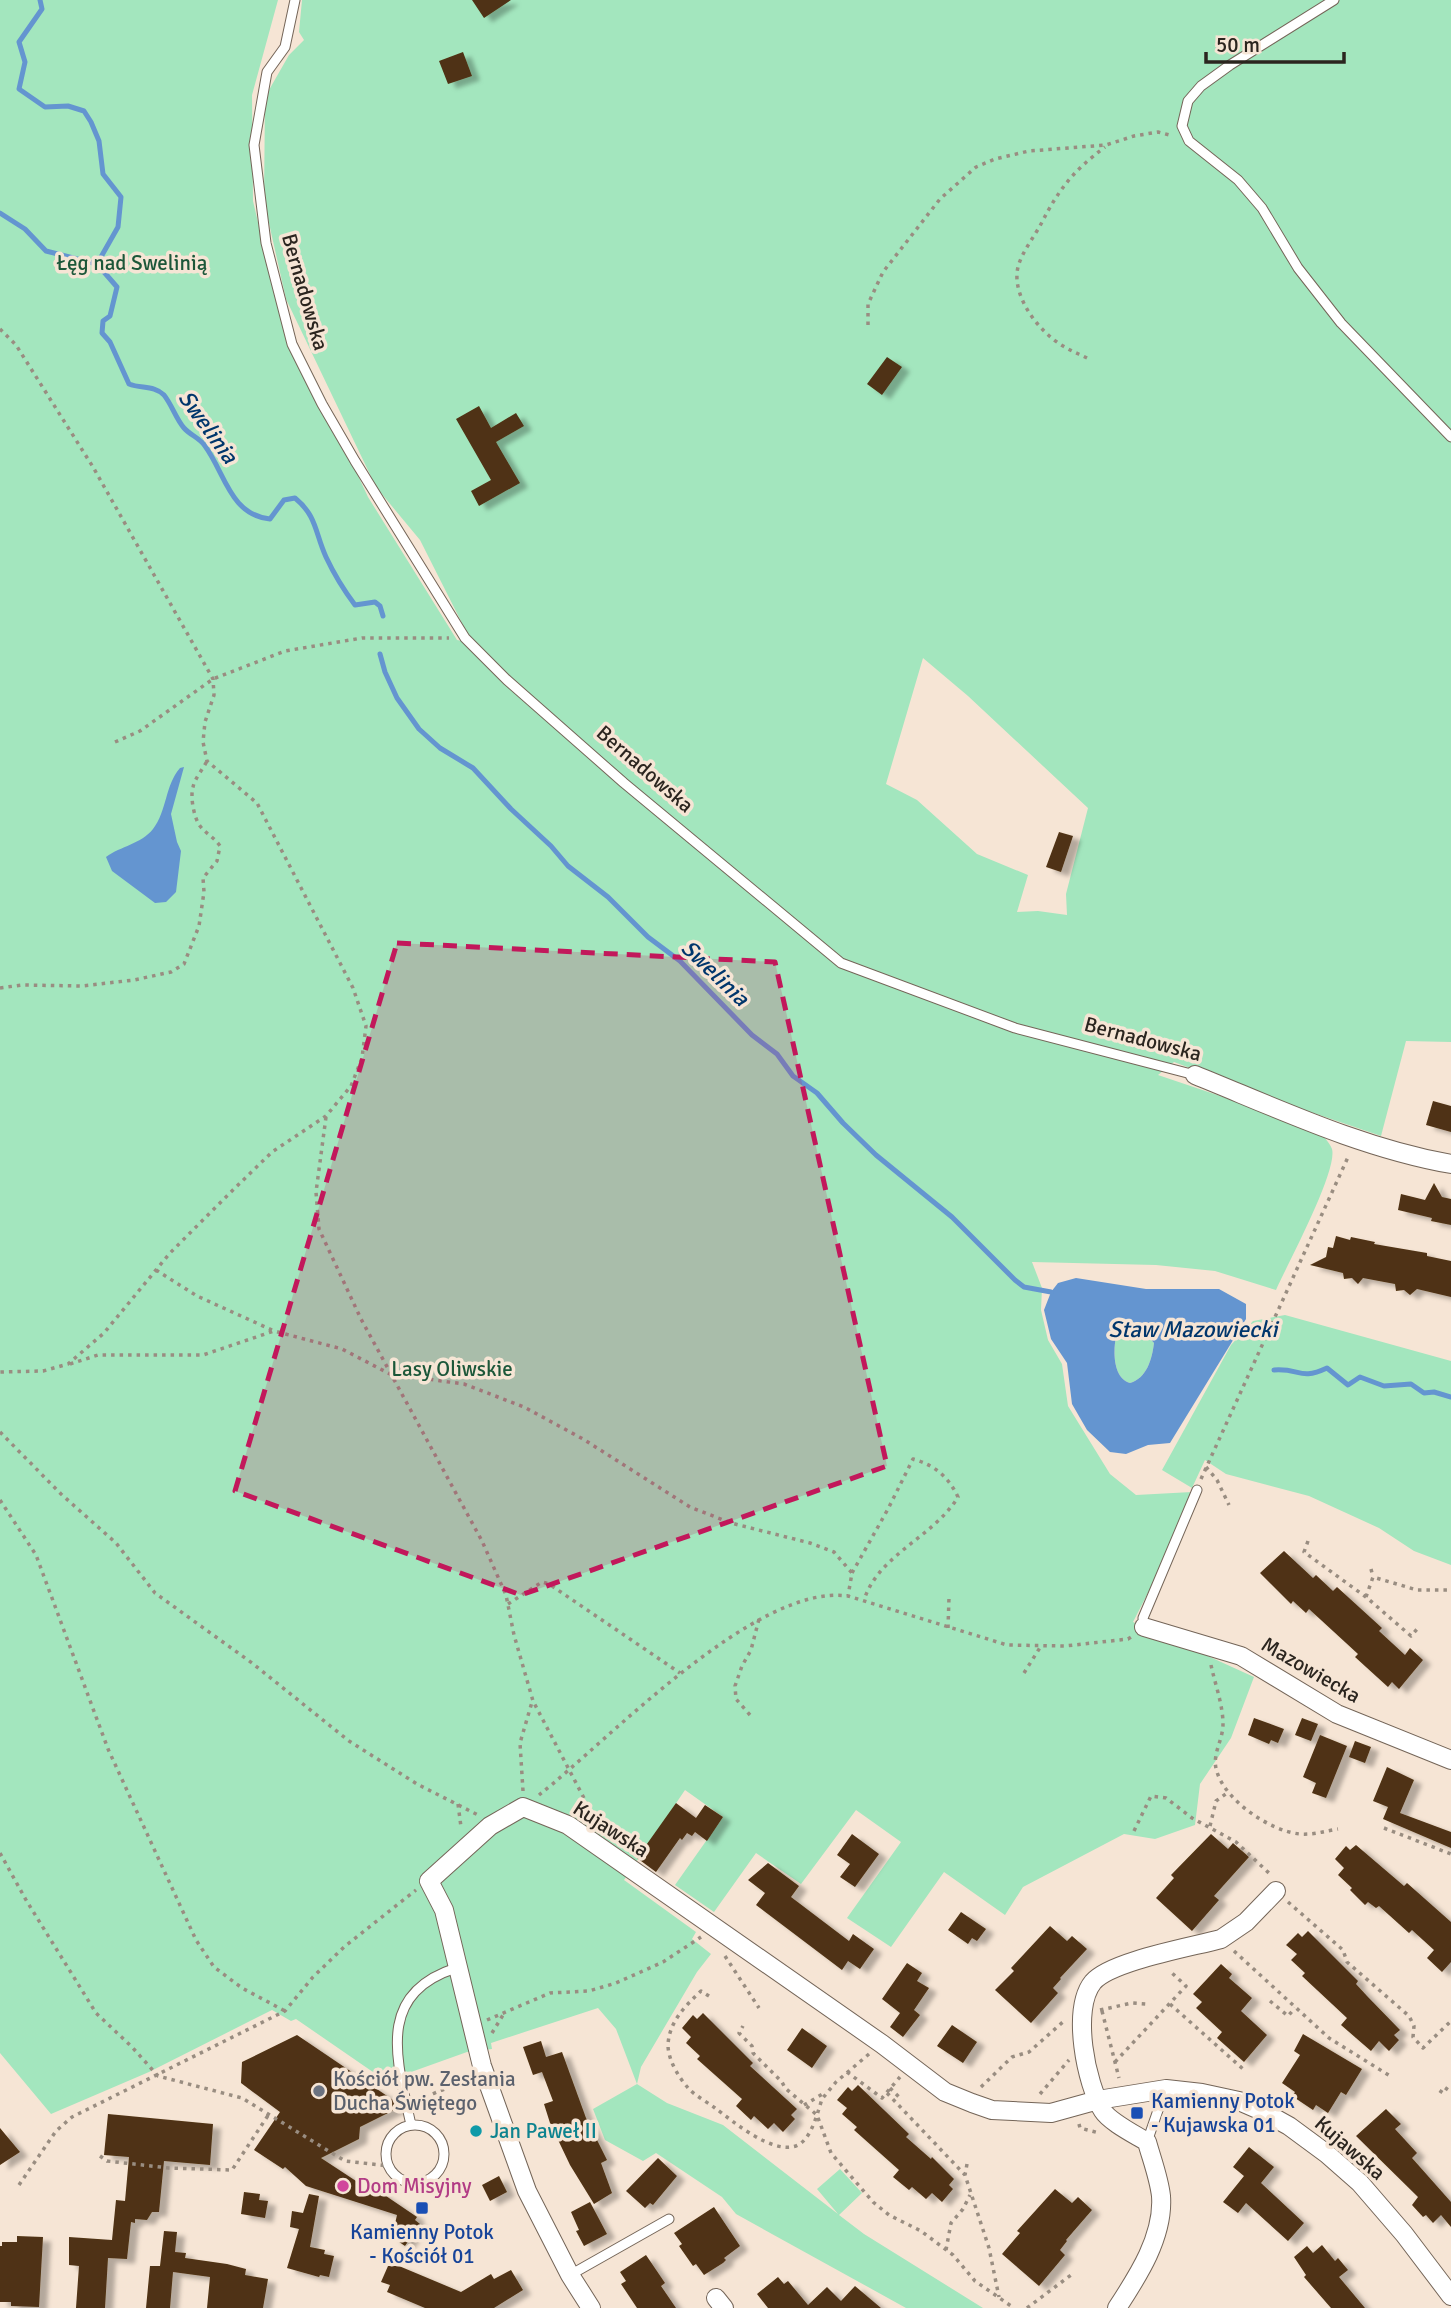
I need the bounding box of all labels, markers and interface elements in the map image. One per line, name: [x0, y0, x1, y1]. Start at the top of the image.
scale bar: [1206, 21, 1344, 65]
text: 50 m: [1216, 32, 1260, 58]
street label: Bernadowska: [276, 231, 334, 353]
park label: Łęg nad Swelinią: [57, 250, 208, 276]
water label: Swelinia: [172, 385, 245, 470]
street label: Bernadowska: [591, 720, 699, 818]
water label: Swelinia: [675, 934, 756, 1013]
street label: Bernadowska: [1082, 1011, 1204, 1067]
water label: Staw Mazowiecki: [1109, 1315, 1280, 1344]
park label: Lasy Oliwskie: [391, 1356, 513, 1382]
street label: Mazowiecka: [1257, 1631, 1365, 1709]
street label: Kujawska: [568, 1795, 654, 1863]
place label: Kościół pw. Zesłania Ducha Świętego: [333, 2066, 516, 2116]
marker: Kościół pw. Zesłania Ducha Świętego: [311, 2083, 327, 2099]
place label: Kamienny Potok - Kujawska 01: [1151, 2088, 1295, 2138]
marker: Kamienny Potok - Kujawska 01: [1129, 2105, 1145, 2121]
street label: Kujawska: [1309, 2110, 1391, 2186]
place label: Jan Paweł II: [490, 2118, 597, 2144]
marker: Jan Paweł II: [468, 2123, 484, 2139]
place label: Dom Misyjny: [357, 2173, 472, 2199]
marker: Dom Misyjny: [335, 2178, 351, 2194]
marker: Kamienny Potok - Kościół 01: [414, 2200, 430, 2216]
place label: Kamienny Potok - Kościół 01: [350, 2219, 494, 2269]

